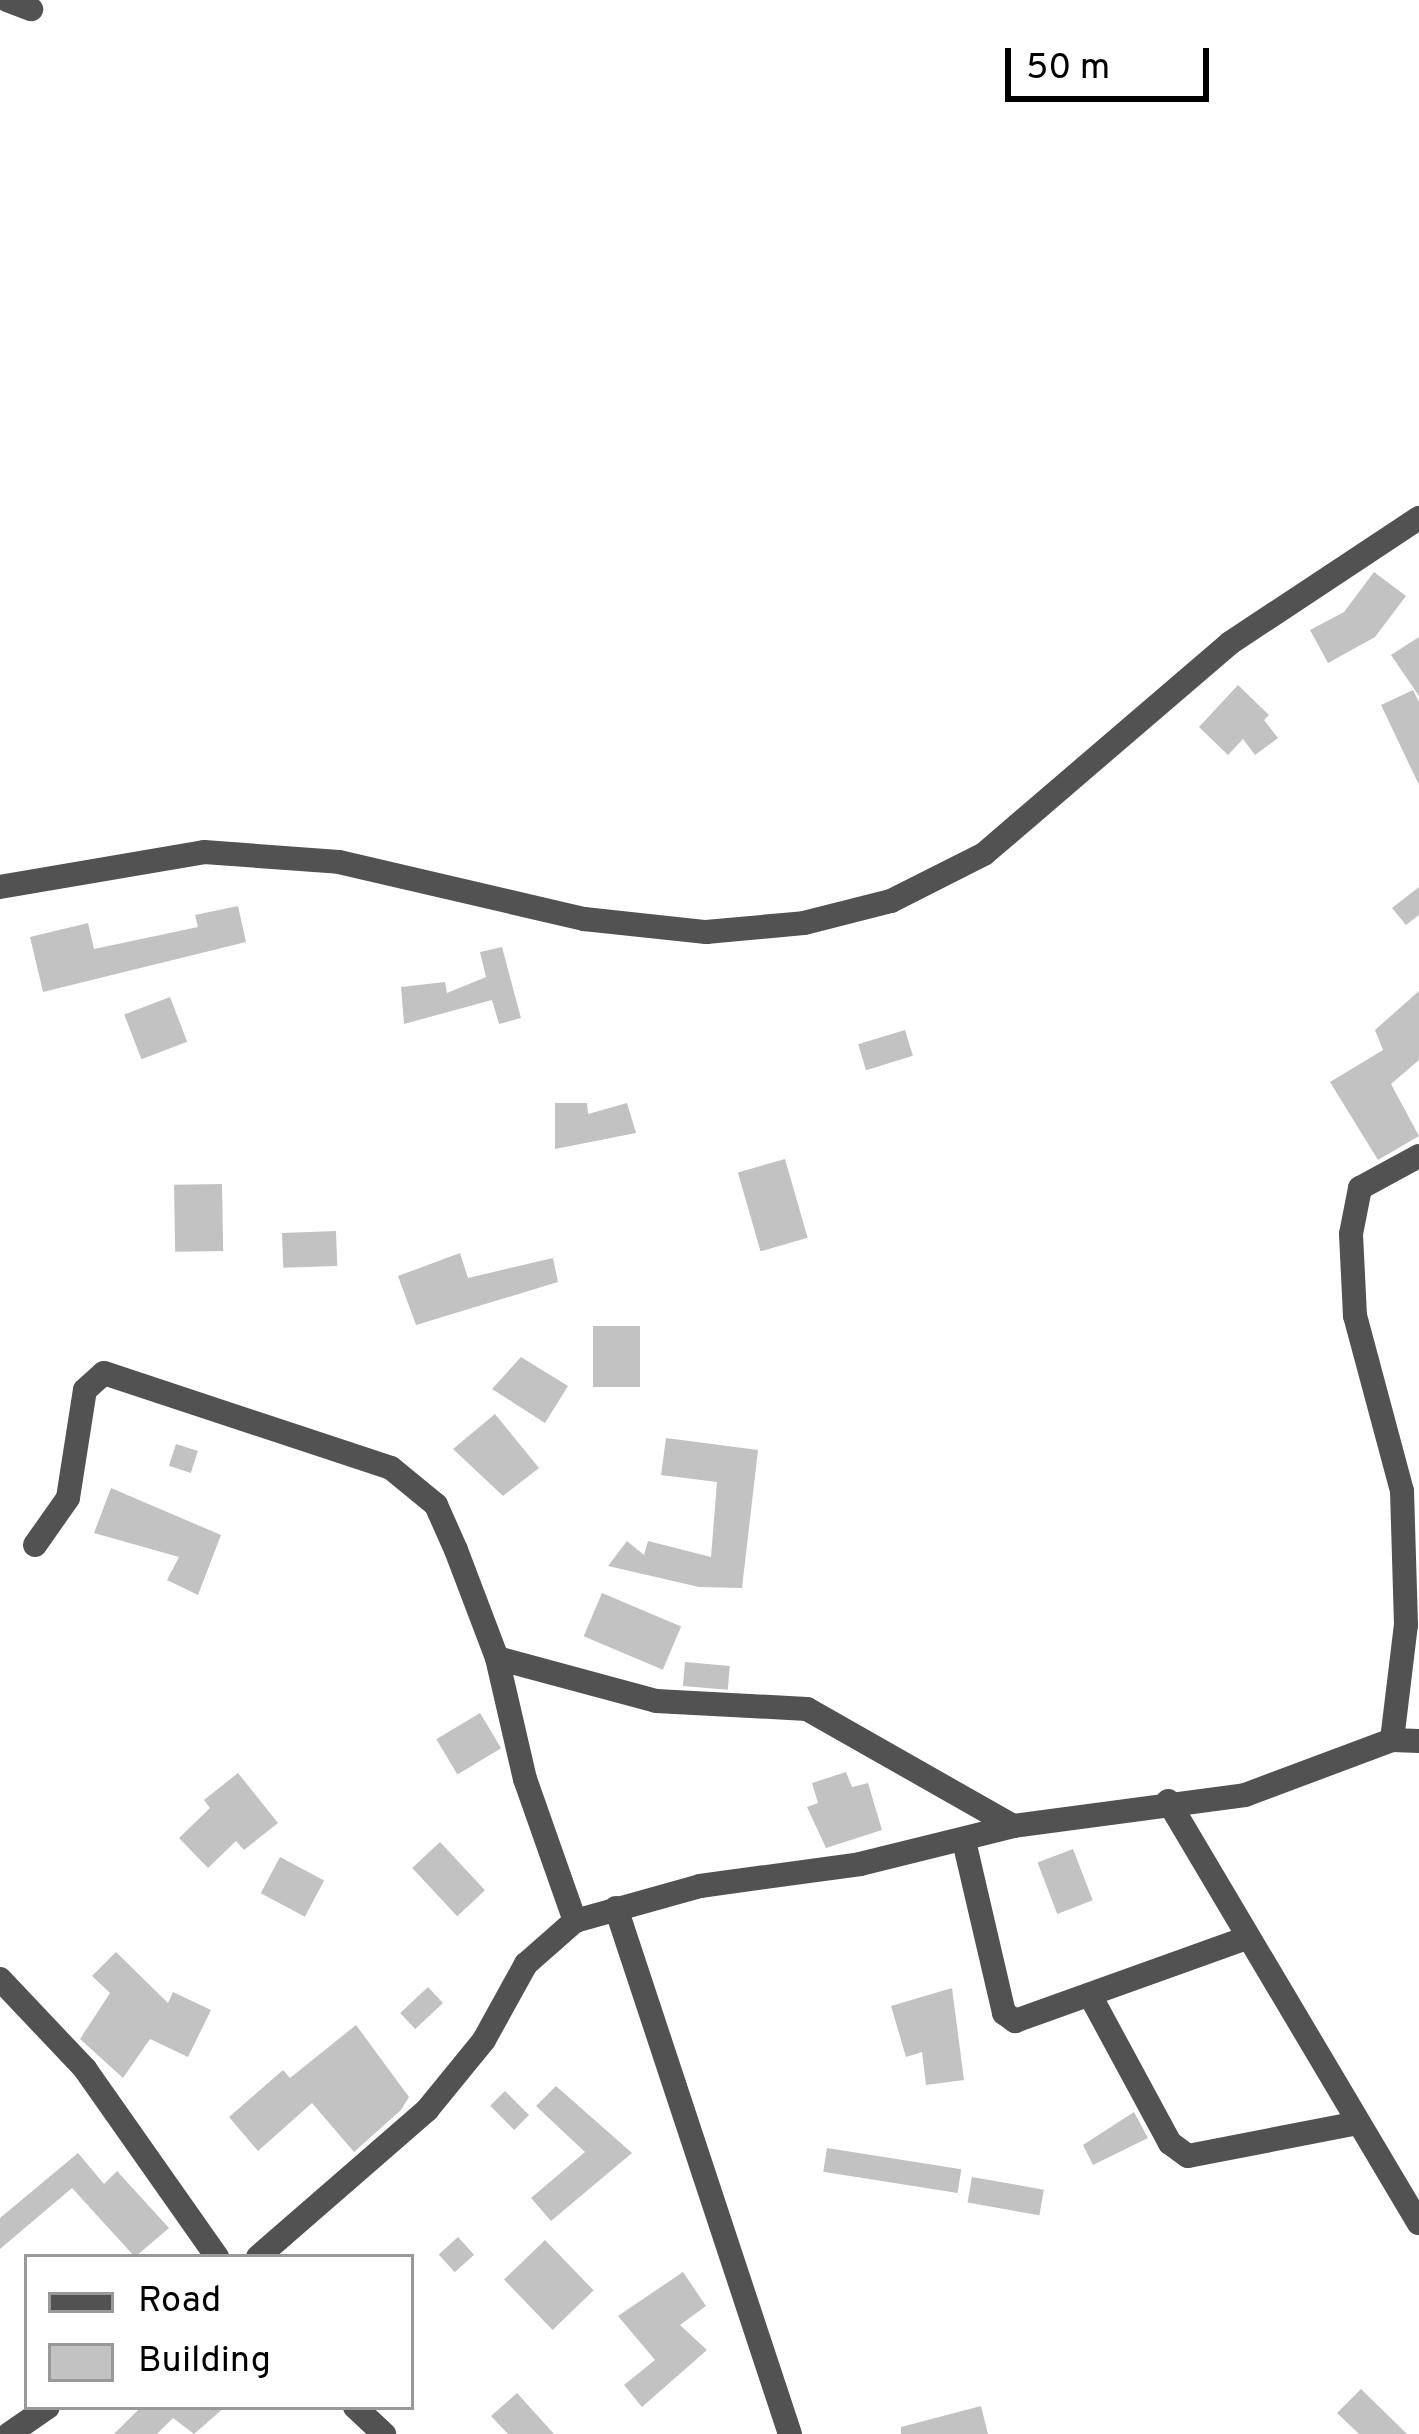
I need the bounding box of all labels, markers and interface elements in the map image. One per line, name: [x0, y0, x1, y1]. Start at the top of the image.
scale bar: [1011, 24, 1215, 98]
text: 50 m: [1026, 46, 1110, 92]
legend: [24, 2254, 414, 2410]
text: Road: [138, 2279, 221, 2325]
text: Building: [138, 2339, 271, 2385]

